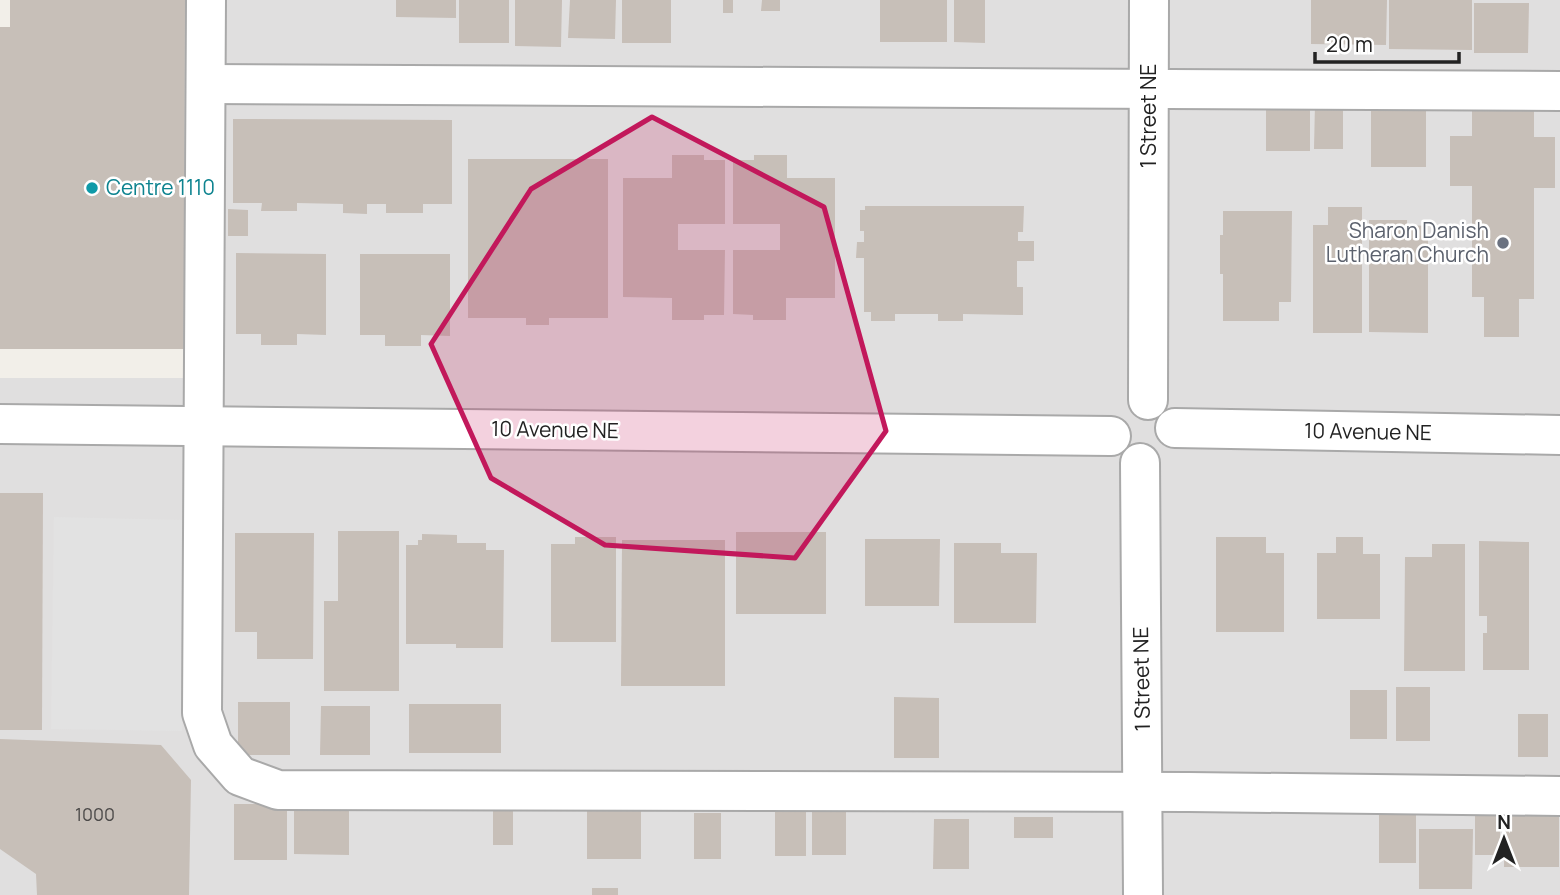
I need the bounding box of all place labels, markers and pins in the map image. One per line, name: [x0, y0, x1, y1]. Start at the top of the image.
place label: Centre 1110: [106, 173, 215, 201]
marker: Centre 1110: [84, 180, 100, 196]
place label: Sharon Danish Lutheran Church: [1326, 216, 1489, 268]
marker: Sharon Danish Lutheran Church: [1495, 235, 1511, 251]

